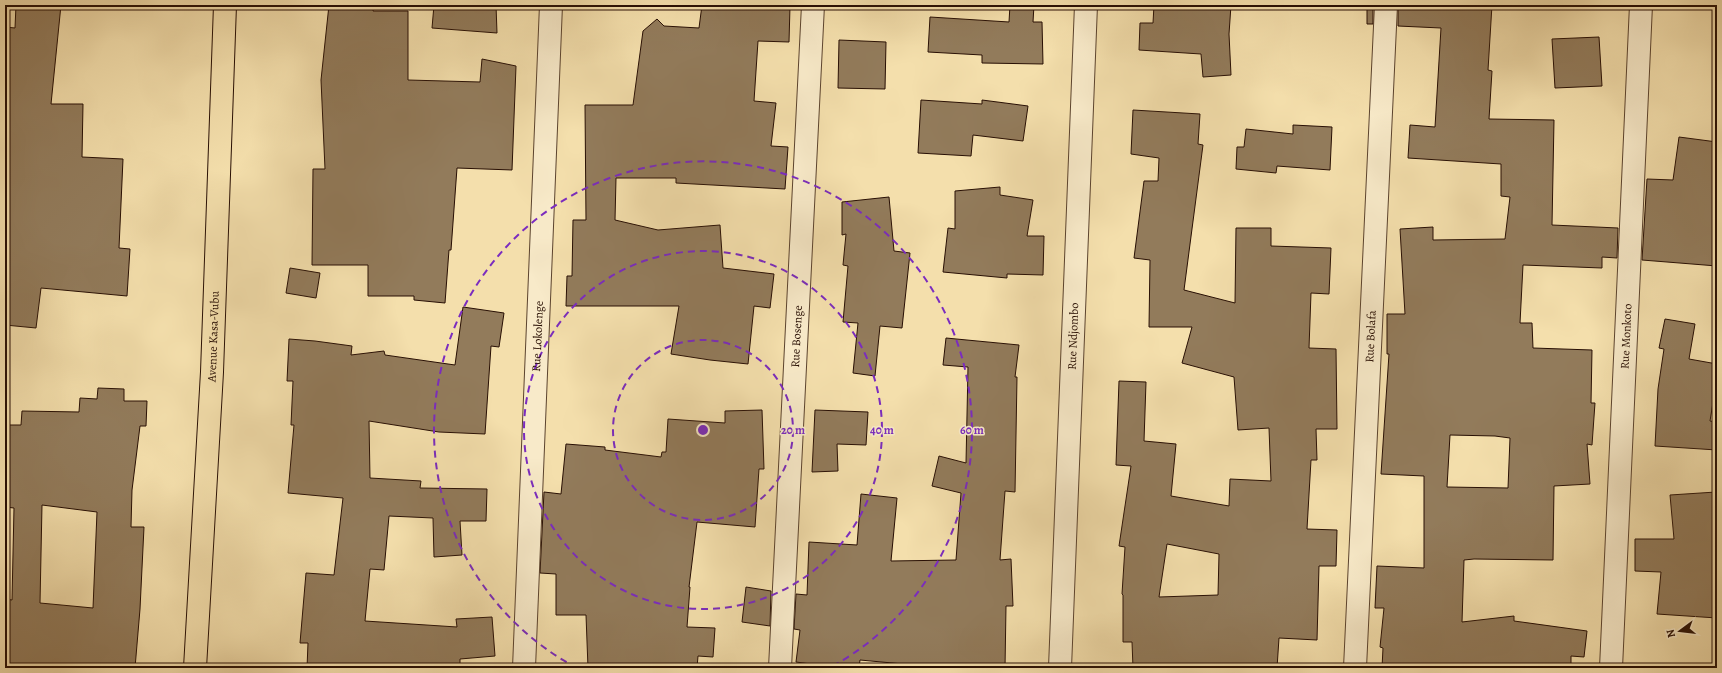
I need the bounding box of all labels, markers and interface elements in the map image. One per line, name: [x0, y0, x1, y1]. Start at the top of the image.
street label: Avenue Kasa-Vubu: [203, 290, 223, 384]
street label: Rue Lokolenge: [528, 300, 547, 372]
street label: Rue Ndjombo: [1064, 302, 1082, 370]
street label: Rue Monkoto: [1617, 303, 1635, 369]
street label: Rue Bosenge: [787, 305, 806, 368]
street label: Rue Bolafa: [1361, 309, 1380, 363]
text: 20 m: [781, 422, 805, 438]
text: 40 m: [870, 422, 894, 438]
text: 60 m: [960, 422, 984, 438]
centre of rings: [696, 423, 710, 437]
north arrow: [1660, 611, 1700, 651]
text: N: [1663, 628, 1679, 639]

